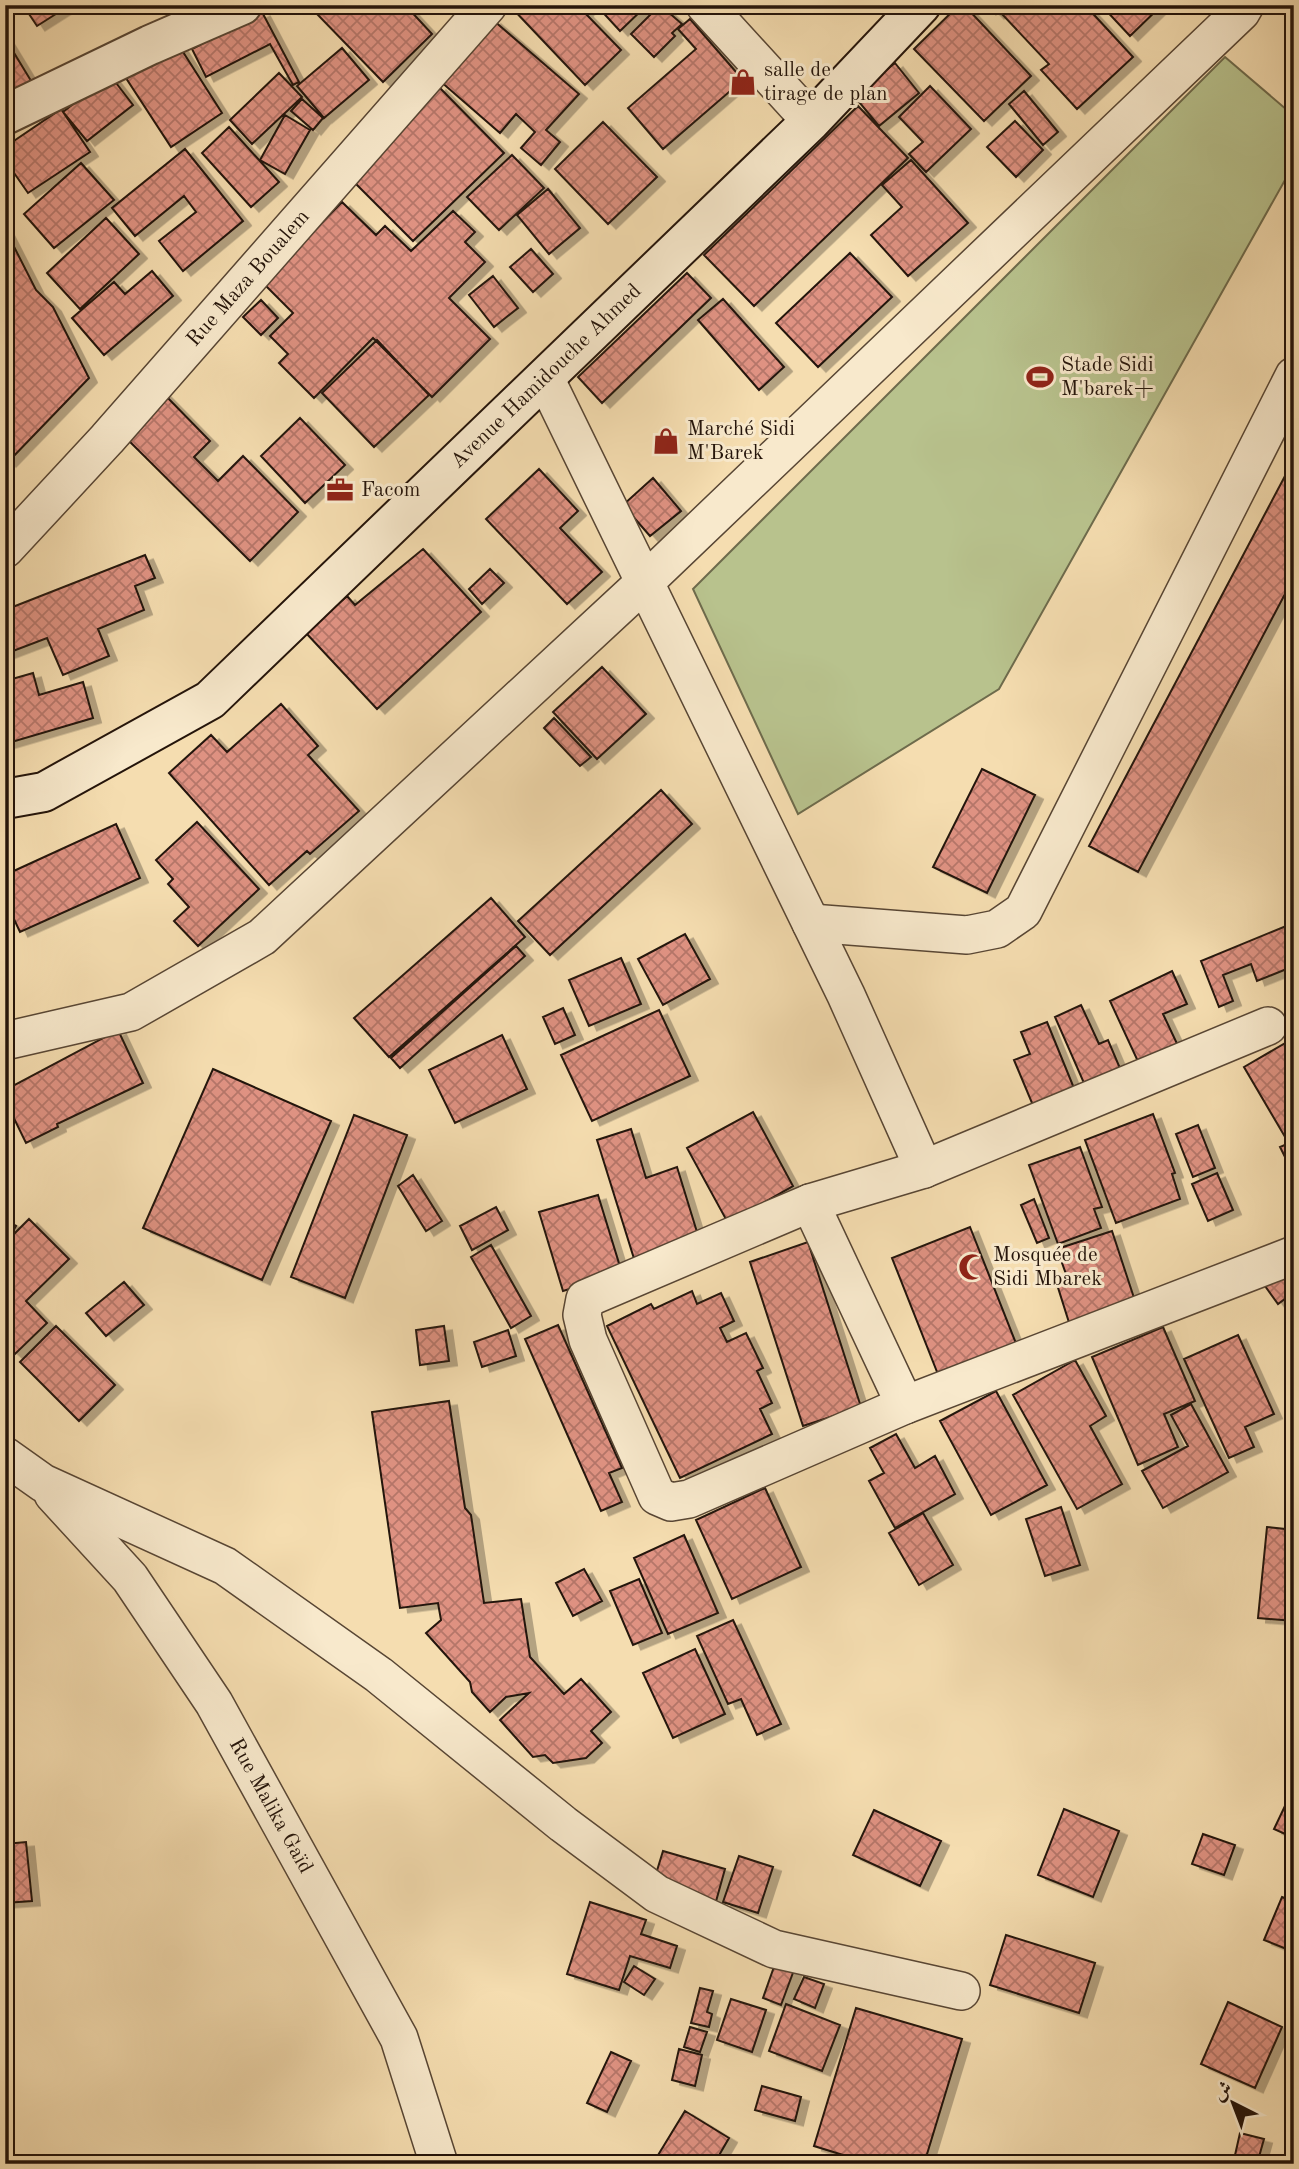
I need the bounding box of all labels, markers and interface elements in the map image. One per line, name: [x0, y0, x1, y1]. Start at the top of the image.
place label: salle de tirage de plan: [764, 60, 888, 105]
shop icon: salle de tirage de plan: [728, 67, 758, 97]
street label: Rue Maza Boualem: [183, 206, 313, 350]
street label: Avenue Hamidouche Ahmed: [447, 280, 645, 472]
place label: Stade Sidi M'barek+: [1061, 355, 1154, 400]
sports icon: Stade Sidi M'barek+: [1025, 362, 1055, 392]
place label: Marché Sidi M'Barek: [687, 419, 795, 464]
shop icon: Marché Sidi M'Barek: [651, 426, 681, 456]
office icon: Facom: [325, 475, 355, 505]
place label: Facom: [361, 480, 420, 501]
place label: Mosquée de Sidi Mbarek: [993, 1245, 1102, 1290]
mosque icon: Mosquée de Sidi Mbarek: [957, 1252, 987, 1282]
street label: Rue Malika Gaïd: [225, 1735, 316, 1877]
north arrow: [1198, 2068, 1268, 2138]
text: ش: [1210, 2079, 1237, 2106]

